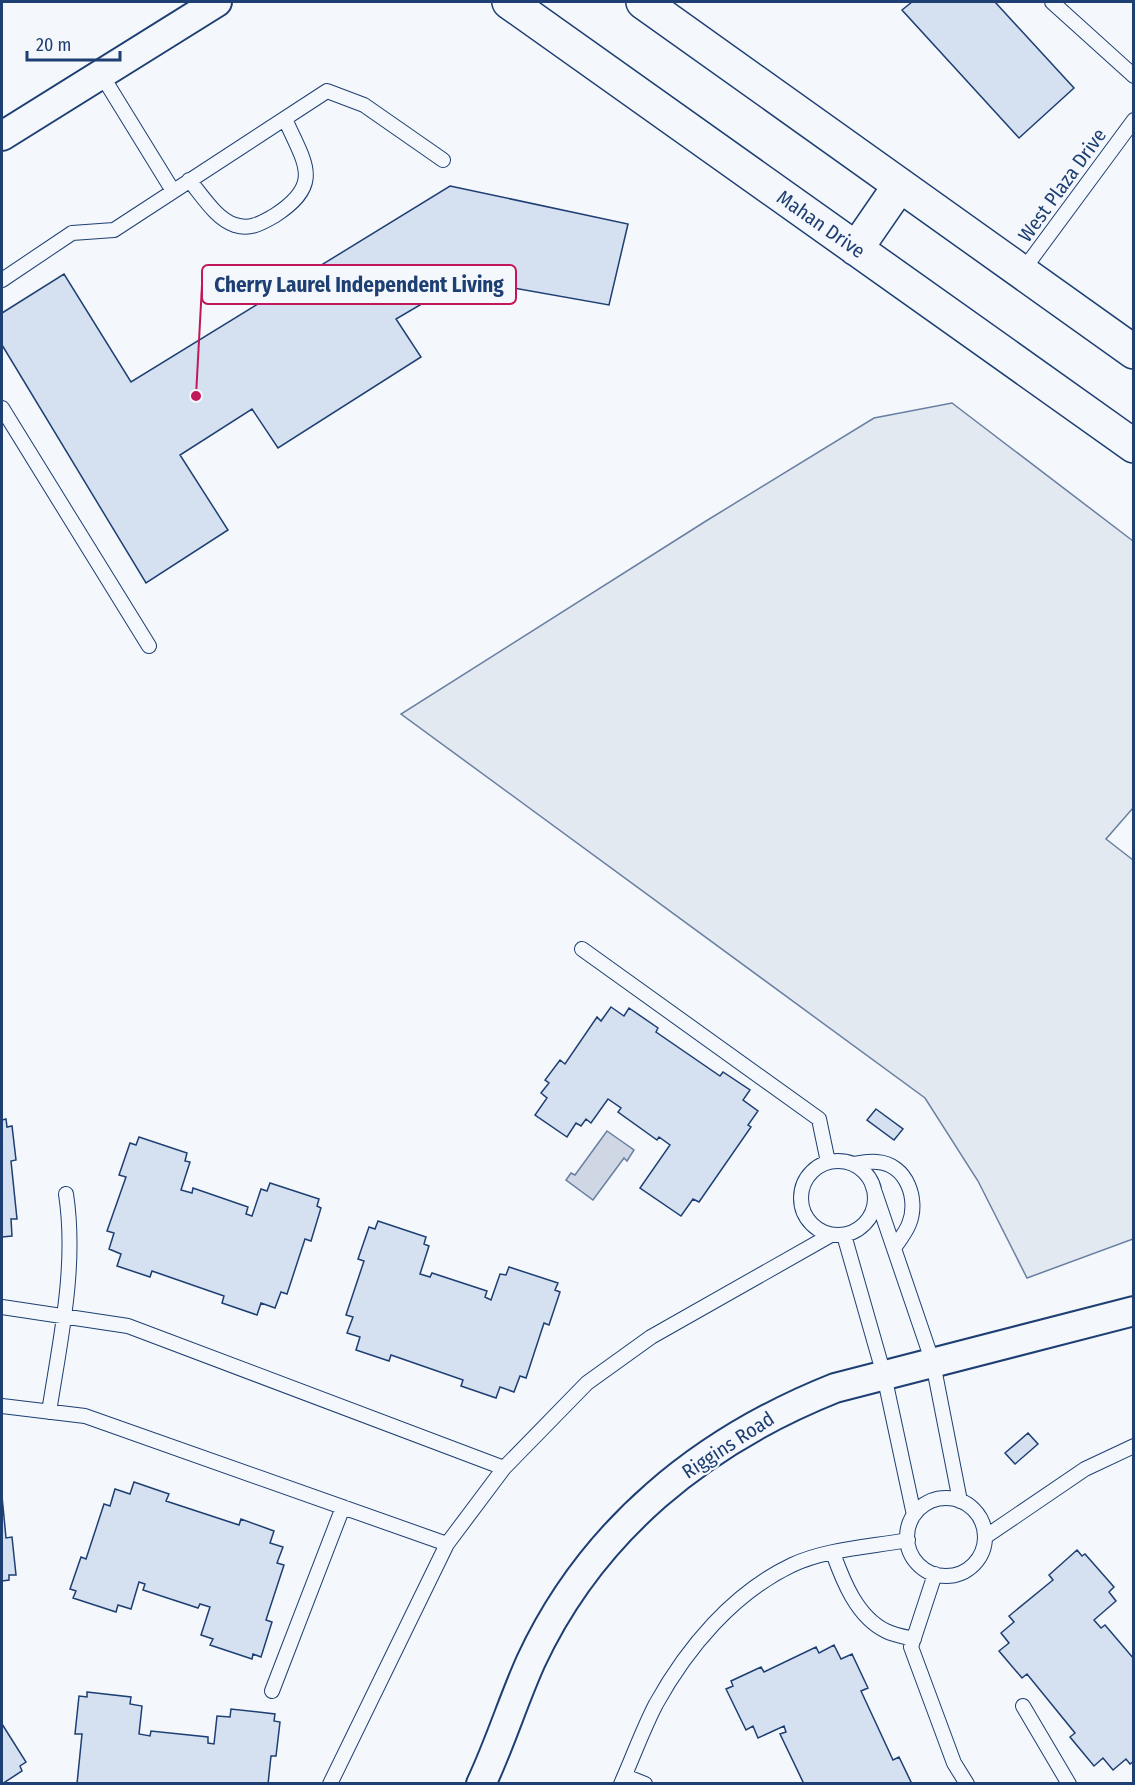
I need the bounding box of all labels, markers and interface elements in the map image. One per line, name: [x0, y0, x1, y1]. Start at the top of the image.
scale bar: [27, 24, 120, 62]
text: 20 m: [36, 34, 71, 56]
street label: West Plaza Drive: [1013, 124, 1111, 246]
street label: Mahan Drive: [772, 185, 870, 263]
callout: Cherry Laurel Independent Living: [202, 265, 516, 304]
text: Cherry Laurel Independent Living: [214, 272, 504, 298]
street label: Riggins Road: [677, 1406, 779, 1484]

